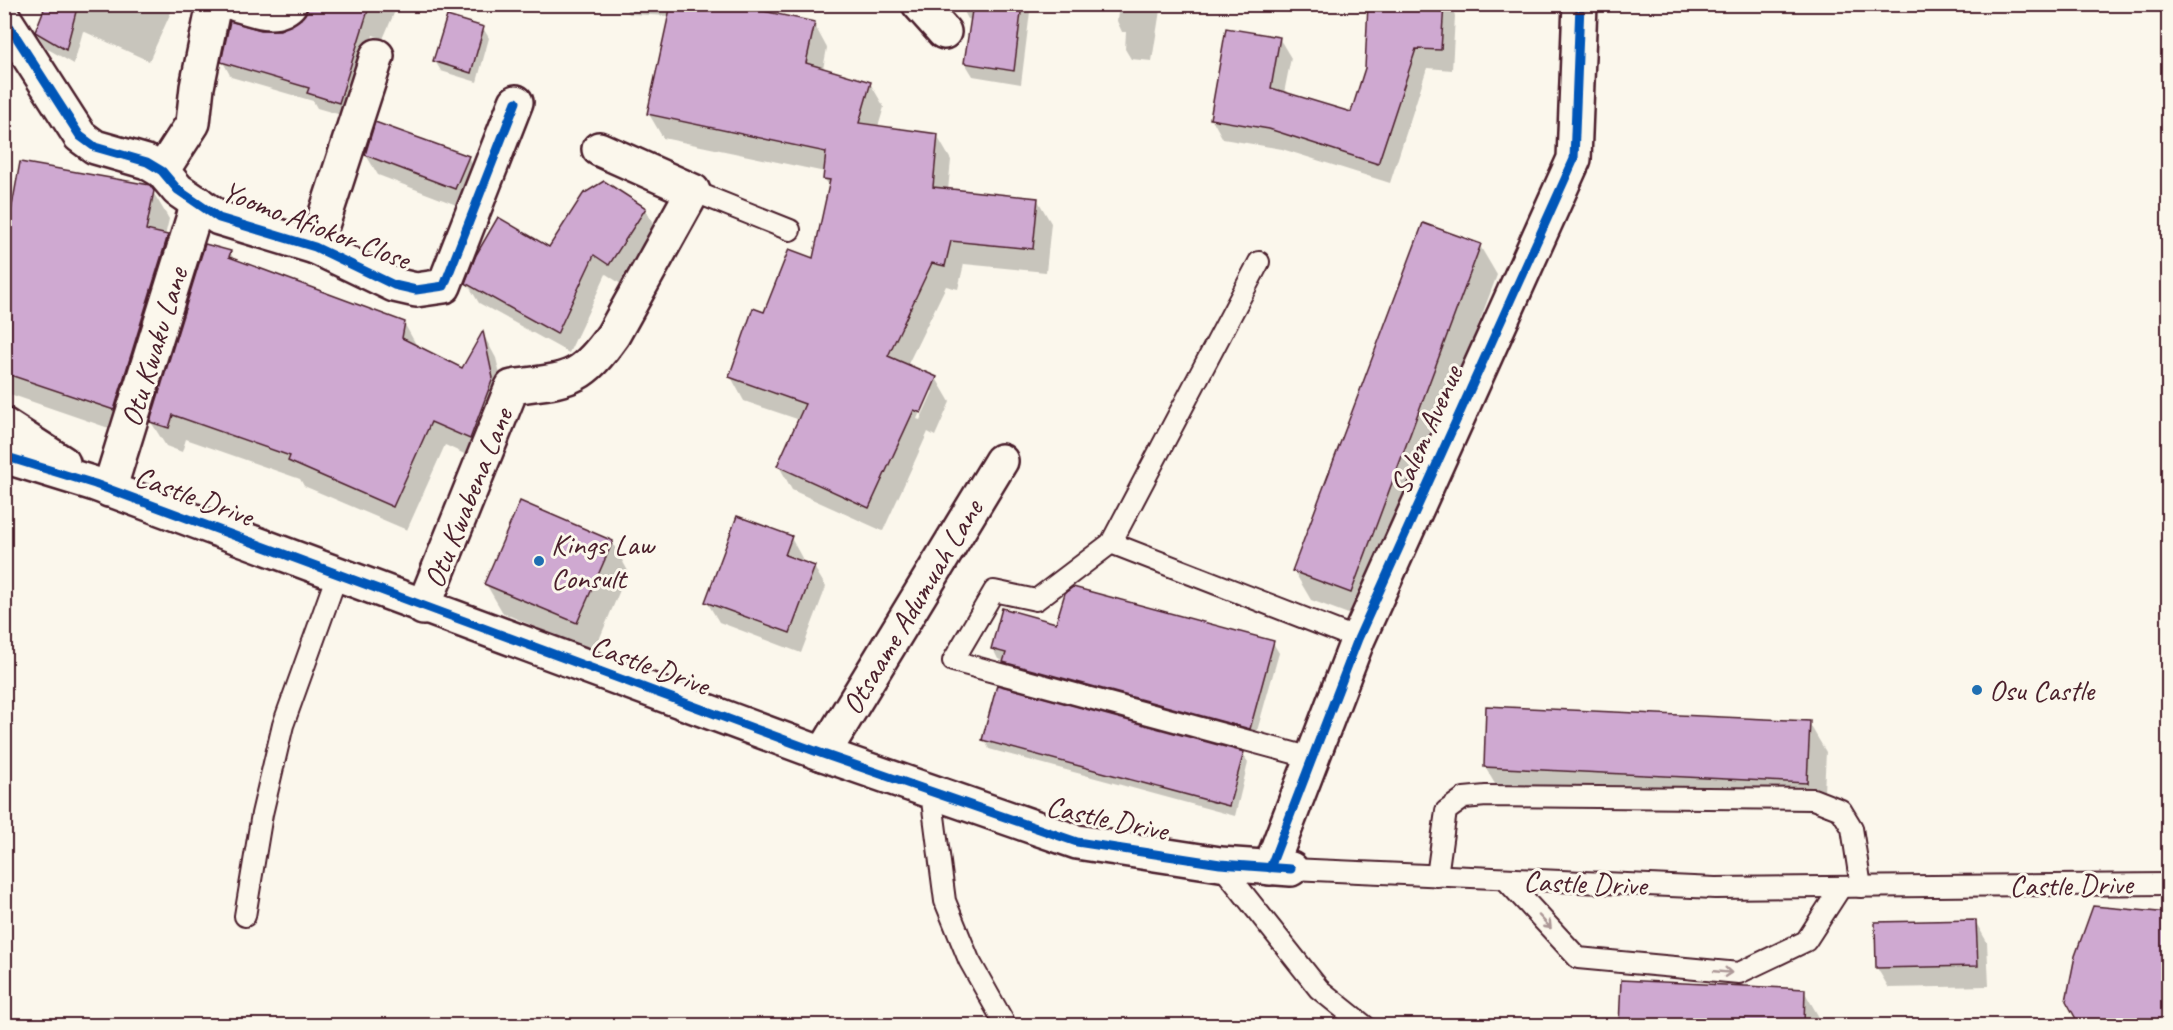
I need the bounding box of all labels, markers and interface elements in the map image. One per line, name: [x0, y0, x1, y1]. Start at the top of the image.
street label: Yoomo Afiokor Close: [217, 172, 417, 279]
street label: Otu Kwaku Lane: [112, 261, 197, 431]
street label: Salem Avenue: [1381, 358, 1472, 500]
street label: Otu Kwabena Lane: [415, 401, 522, 593]
street label: Castle Drive: [130, 457, 261, 536]
street label: Otsaame Adumuah Lane: [833, 491, 992, 721]
place label: Kings Law Consult: [551, 525, 656, 597]
marker: Kings Law Consult: [532, 554, 546, 568]
street label: Castle Drive: [586, 626, 717, 705]
place label: Osu Castle: [1989, 671, 2096, 709]
marker: Osu Castle: [1970, 683, 1984, 697]
street label: Castle Drive: [1043, 787, 1173, 850]
street label: Castle Drive: [1523, 862, 1649, 904]
street label: Castle Drive: [2009, 865, 2135, 905]
one-way arrow: [1537, 914, 1551, 929]
one-way arrow: [1713, 967, 1733, 978]

